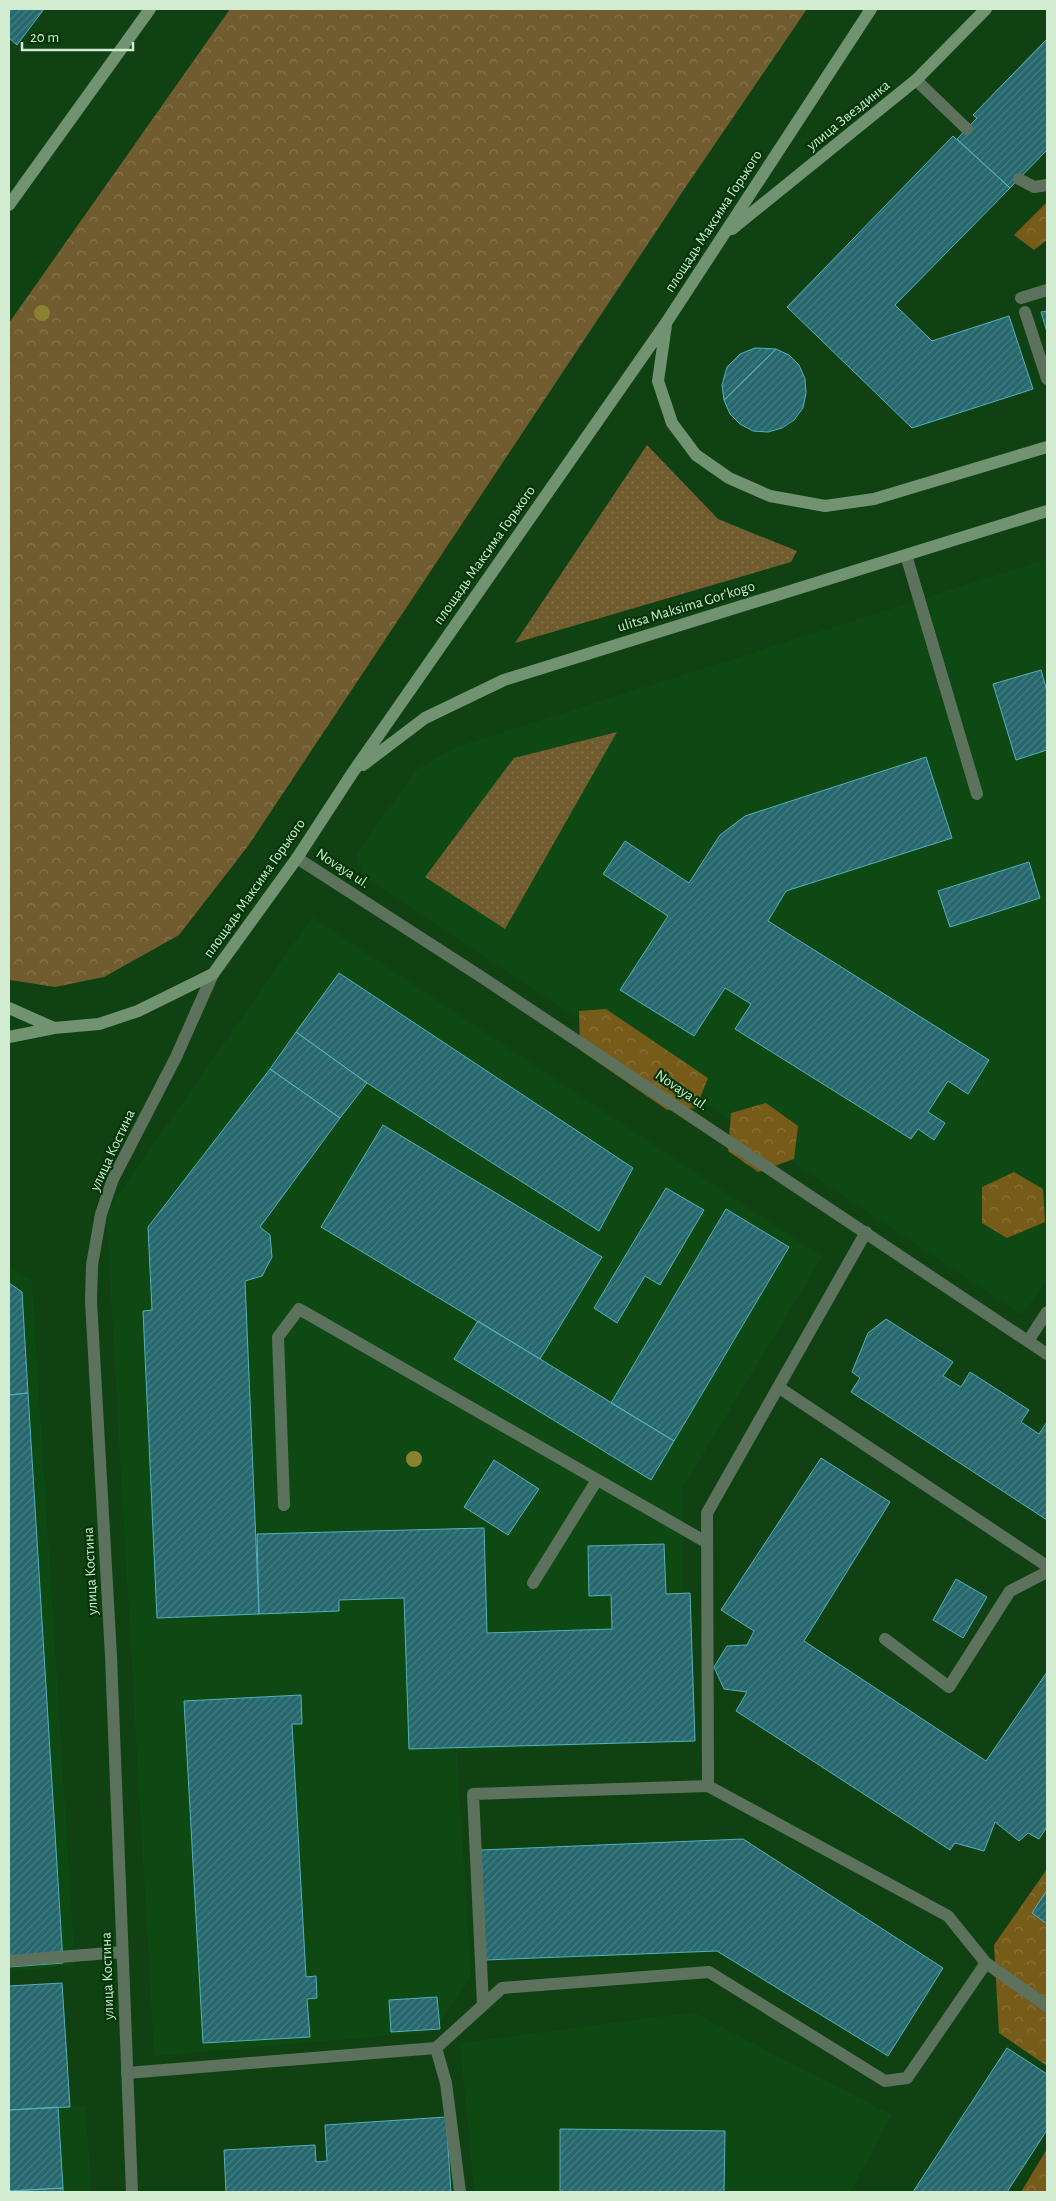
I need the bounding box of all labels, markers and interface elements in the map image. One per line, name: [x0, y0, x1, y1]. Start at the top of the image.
scale bar: [22, 20, 134, 52]
text: 20 m: [30, 30, 59, 45]
street label: улица Звездинка: [803, 77, 893, 154]
street label: площадь Максима Горького: [662, 148, 765, 295]
street label: площадь Максима Горького: [431, 483, 538, 627]
street label: ulitsa Maksima Gor'kogo: [616, 578, 757, 635]
street label: площадь Максима Горького: [201, 816, 308, 960]
street label: Novaya ul.: [313, 846, 372, 891]
street label: Novaya ul.: [653, 1067, 711, 1113]
street label: улица Костина: [87, 1107, 138, 1194]
street label: улица Костина: [81, 1527, 100, 1616]
street label: улица Костина: [98, 1932, 117, 2021]

